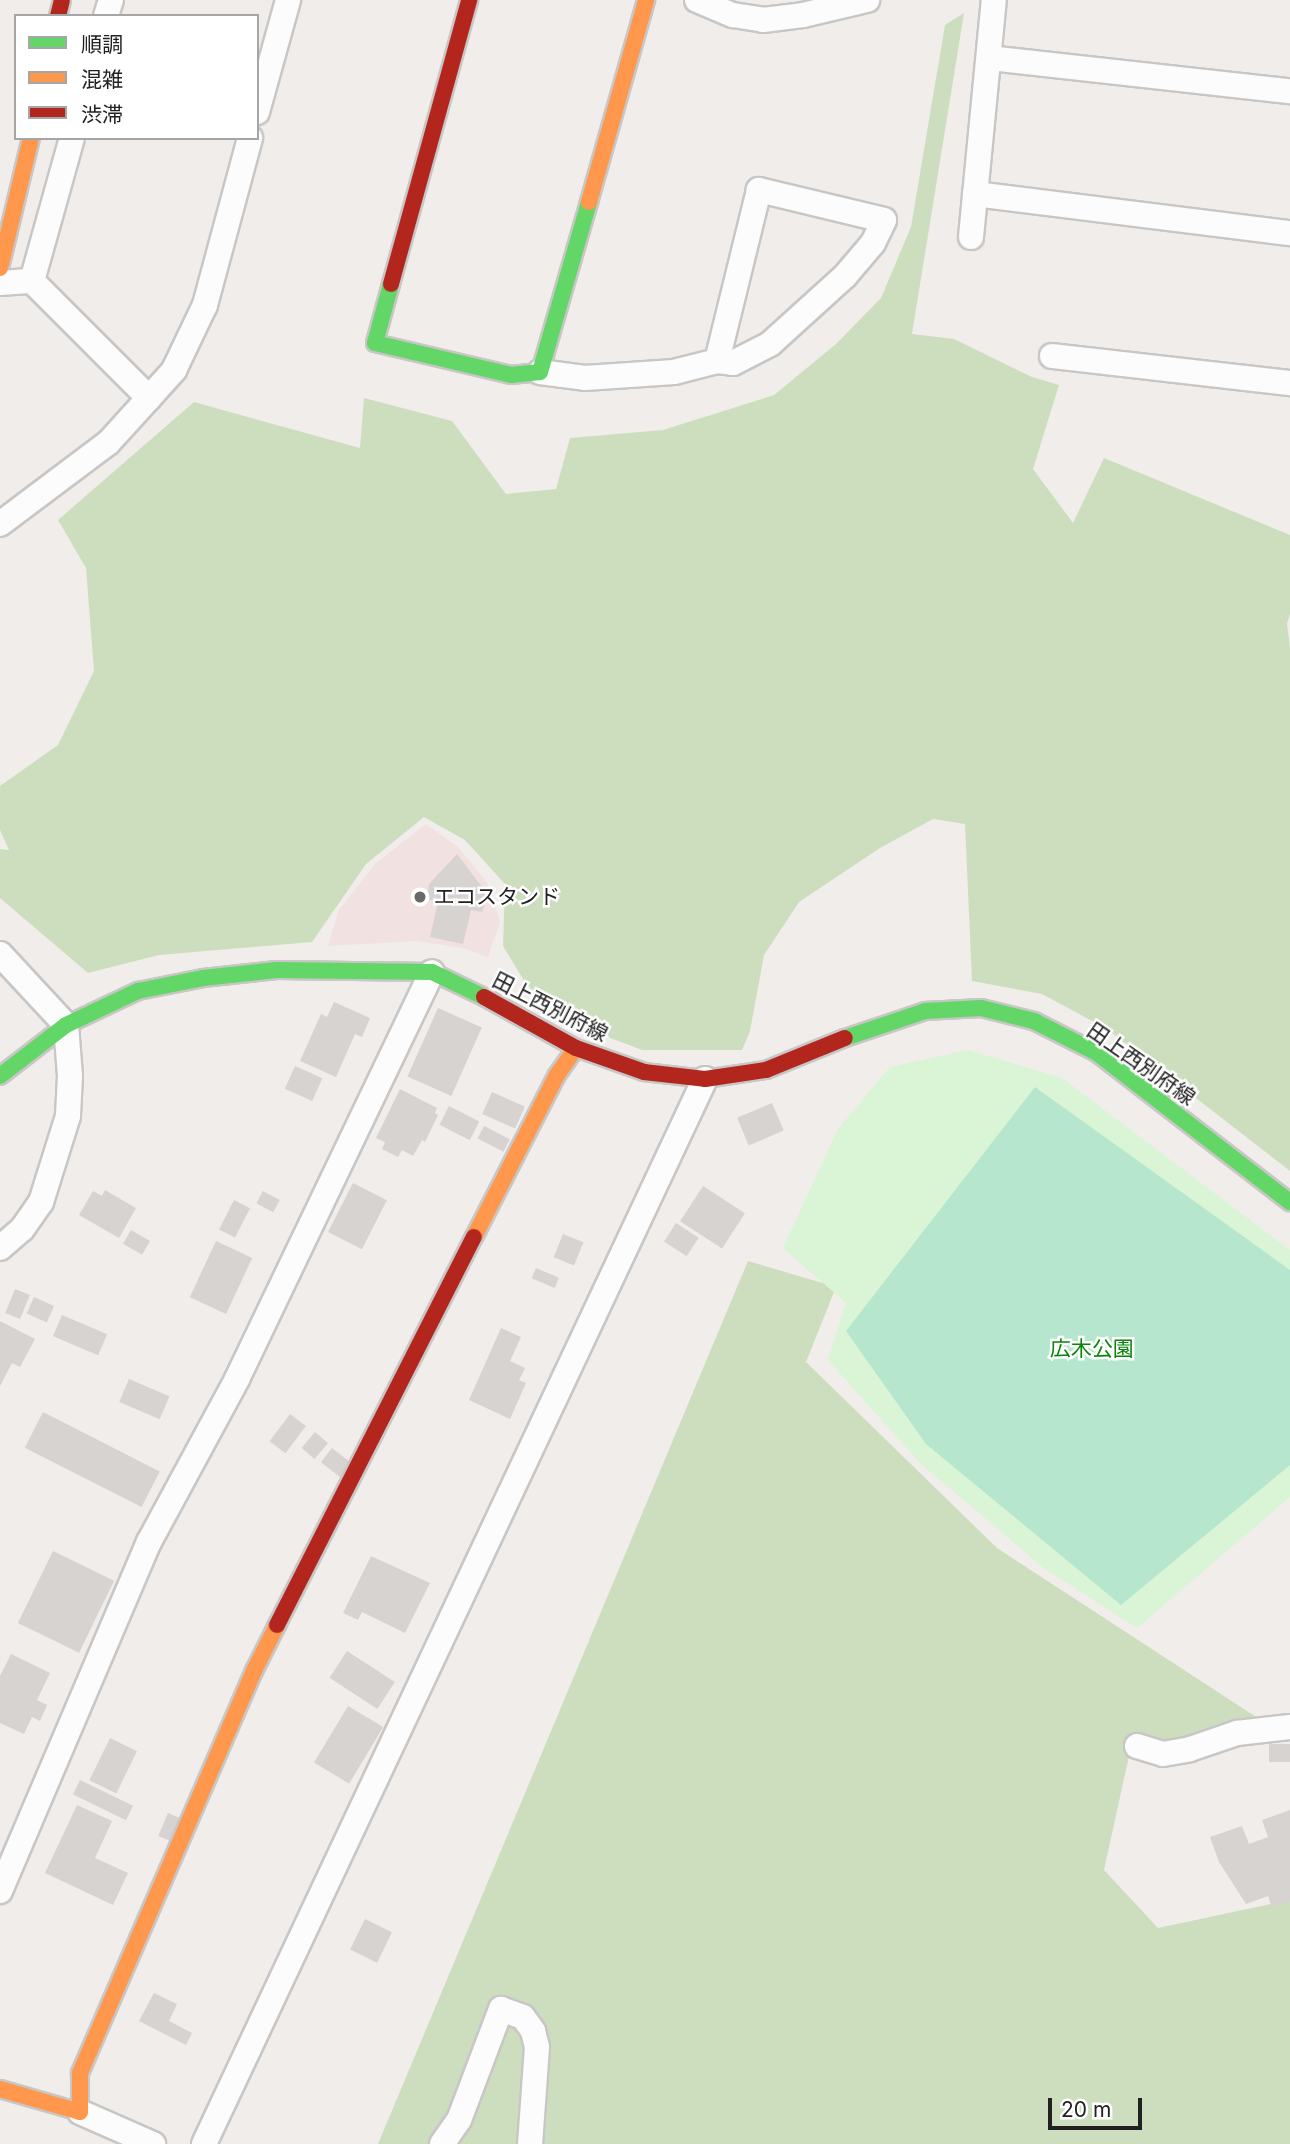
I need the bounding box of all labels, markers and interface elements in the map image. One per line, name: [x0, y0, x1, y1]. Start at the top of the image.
legend: [14, 14, 259, 140]
text: 順調: [81, 32, 123, 57]
text: 混雑: [81, 67, 123, 92]
text: 渋滞: [81, 102, 123, 127]
place label: エコスタンド: [434, 884, 560, 910]
marker: エコスタンド: [412, 889, 428, 905]
street label: 田上西別府線: [488, 967, 612, 1047]
street label: 田上西別府線: [1082, 1018, 1200, 1110]
park label: 広木公園: [1050, 1336, 1134, 1362]
scale bar: [1052, 2084, 1146, 2128]
text: 20 m: [1061, 2097, 1111, 2122]

